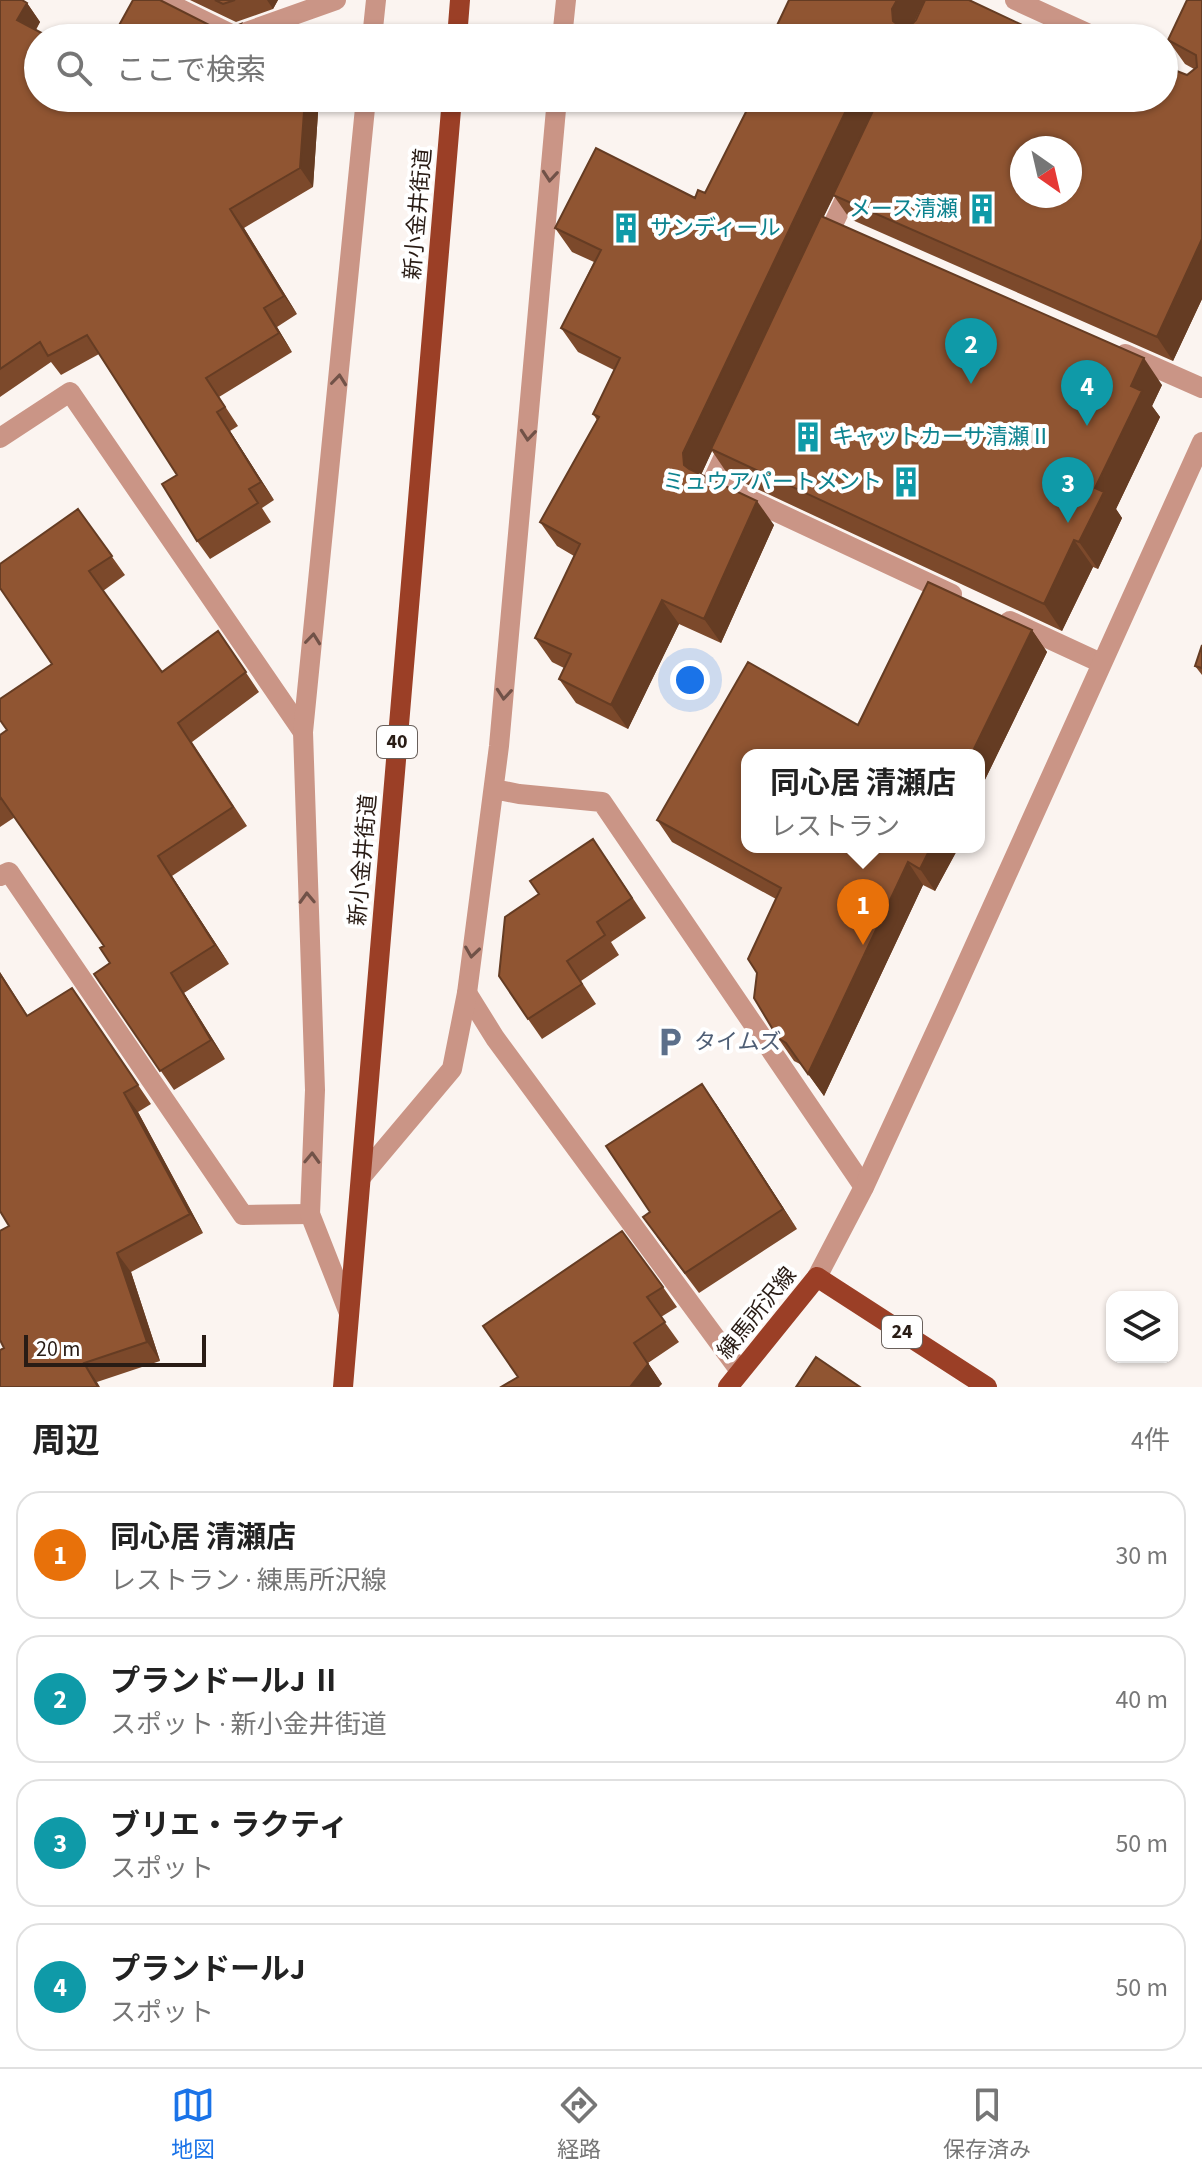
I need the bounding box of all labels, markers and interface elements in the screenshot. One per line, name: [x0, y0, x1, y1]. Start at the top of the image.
search box: [24, 24, 1178, 112]
icon: search: [52, 46, 96, 90]
text: ここで検索: [116, 49, 266, 92]
north arrow: [1010, 136, 1082, 208]
street label: 新小金井街道: [396, 147, 440, 281]
one-way arrow: [542, 170, 559, 183]
building icon: メース清瀬: [965, 192, 999, 226]
place label: メース清瀬: [849, 193, 958, 225]
building icon: サンディール: [609, 211, 643, 245]
place label: サンディール: [650, 212, 780, 244]
pin: 2: [945, 318, 997, 384]
pin: 4: [1061, 360, 1113, 426]
one-way arrow: [330, 373, 347, 386]
building icon: キャットカーサ清瀬Ⅱ: [791, 420, 825, 454]
place label: キャットカーサ清瀬Ⅱ: [832, 421, 1052, 453]
one-way arrow: [520, 429, 537, 442]
pin: 3: [1042, 457, 1094, 523]
building icon: ミュウアパートメント: [889, 465, 923, 499]
place label: ミュウアパートメント: [662, 466, 882, 498]
one-way arrow: [304, 632, 321, 645]
your location: [670, 660, 710, 700]
one-way arrow: [496, 688, 513, 701]
road number: 40: [377, 726, 417, 758]
popup: [741, 749, 985, 853]
text: 同心居 清瀬店: [770, 762, 956, 805]
street label: 新小金井街道: [341, 793, 385, 927]
text: レストラン: [770, 808, 900, 845]
pin: 1: [837, 879, 889, 945]
one-way arrow: [298, 891, 316, 904]
one-way arrow: [464, 945, 481, 959]
parking icon: タイムズ: [653, 1025, 687, 1059]
place label: タイムズ: [694, 1026, 782, 1058]
one-way arrow: [303, 1151, 320, 1164]
street label: 練馬所沢線: [710, 1260, 804, 1366]
map controls: [1106, 1291, 1178, 1363]
button: layers: [1106, 1291, 1178, 1363]
road number: 24: [882, 1316, 922, 1348]
scale bar: [24, 1331, 206, 1367]
text: 20 m: [36, 1333, 81, 1365]
text: 周辺: [32, 1417, 100, 1466]
text: 4件: [1131, 1422, 1170, 1459]
text: 同心居 清瀬店: [110, 1516, 296, 1559]
text: 1: [53, 1537, 67, 1574]
text: 30 m: [1115, 1537, 1168, 1574]
text: レストラン · 練馬所沢線: [110, 1562, 387, 1599]
text: プランドールJ Ⅱ: [110, 1660, 341, 1703]
text: 2: [53, 1681, 67, 1718]
text: 40 m: [1115, 1681, 1168, 1718]
text: スポット · 新小金井街道: [110, 1706, 387, 1743]
text: ブリエ・ラクティ: [110, 1804, 348, 1847]
text: 3: [53, 1825, 67, 1862]
text: 50 m: [1115, 1825, 1168, 1862]
text: スポット: [110, 1850, 214, 1887]
text: プランドールJ: [110, 1948, 305, 1991]
text: 4: [53, 1969, 67, 2006]
text: 50 m: [1115, 1969, 1168, 2006]
text: スポット: [110, 1994, 214, 2031]
tab: 地図: [171, 2083, 215, 2166]
tab: 経路: [557, 2083, 601, 2166]
tab: 保存済み: [943, 2083, 1031, 2166]

